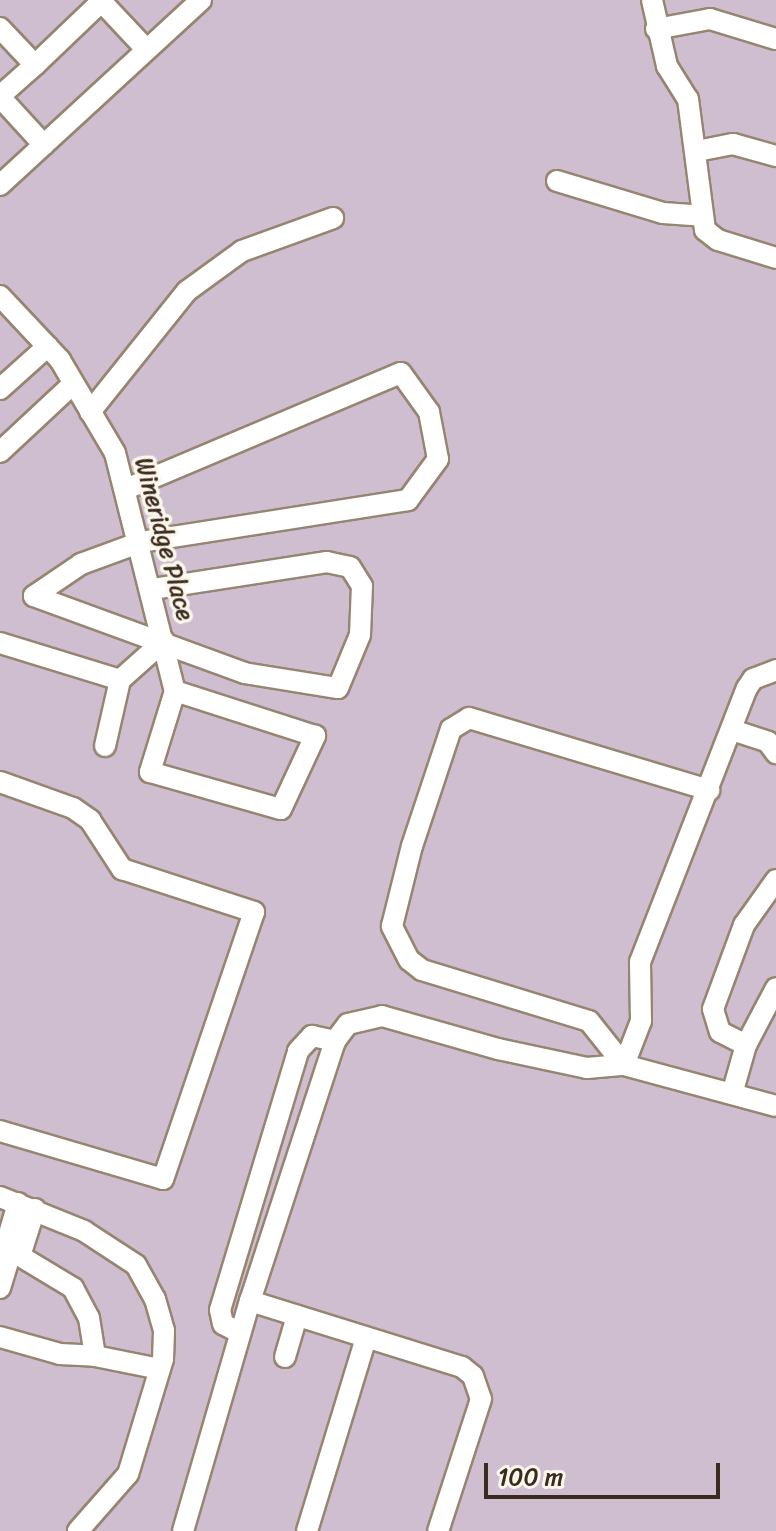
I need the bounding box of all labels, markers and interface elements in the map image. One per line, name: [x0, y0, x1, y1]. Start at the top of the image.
street label: Wineridge Place: [128, 454, 200, 624]
scale bar: [488, 1447, 724, 1497]
text: 100 m: [498, 1456, 563, 1498]

